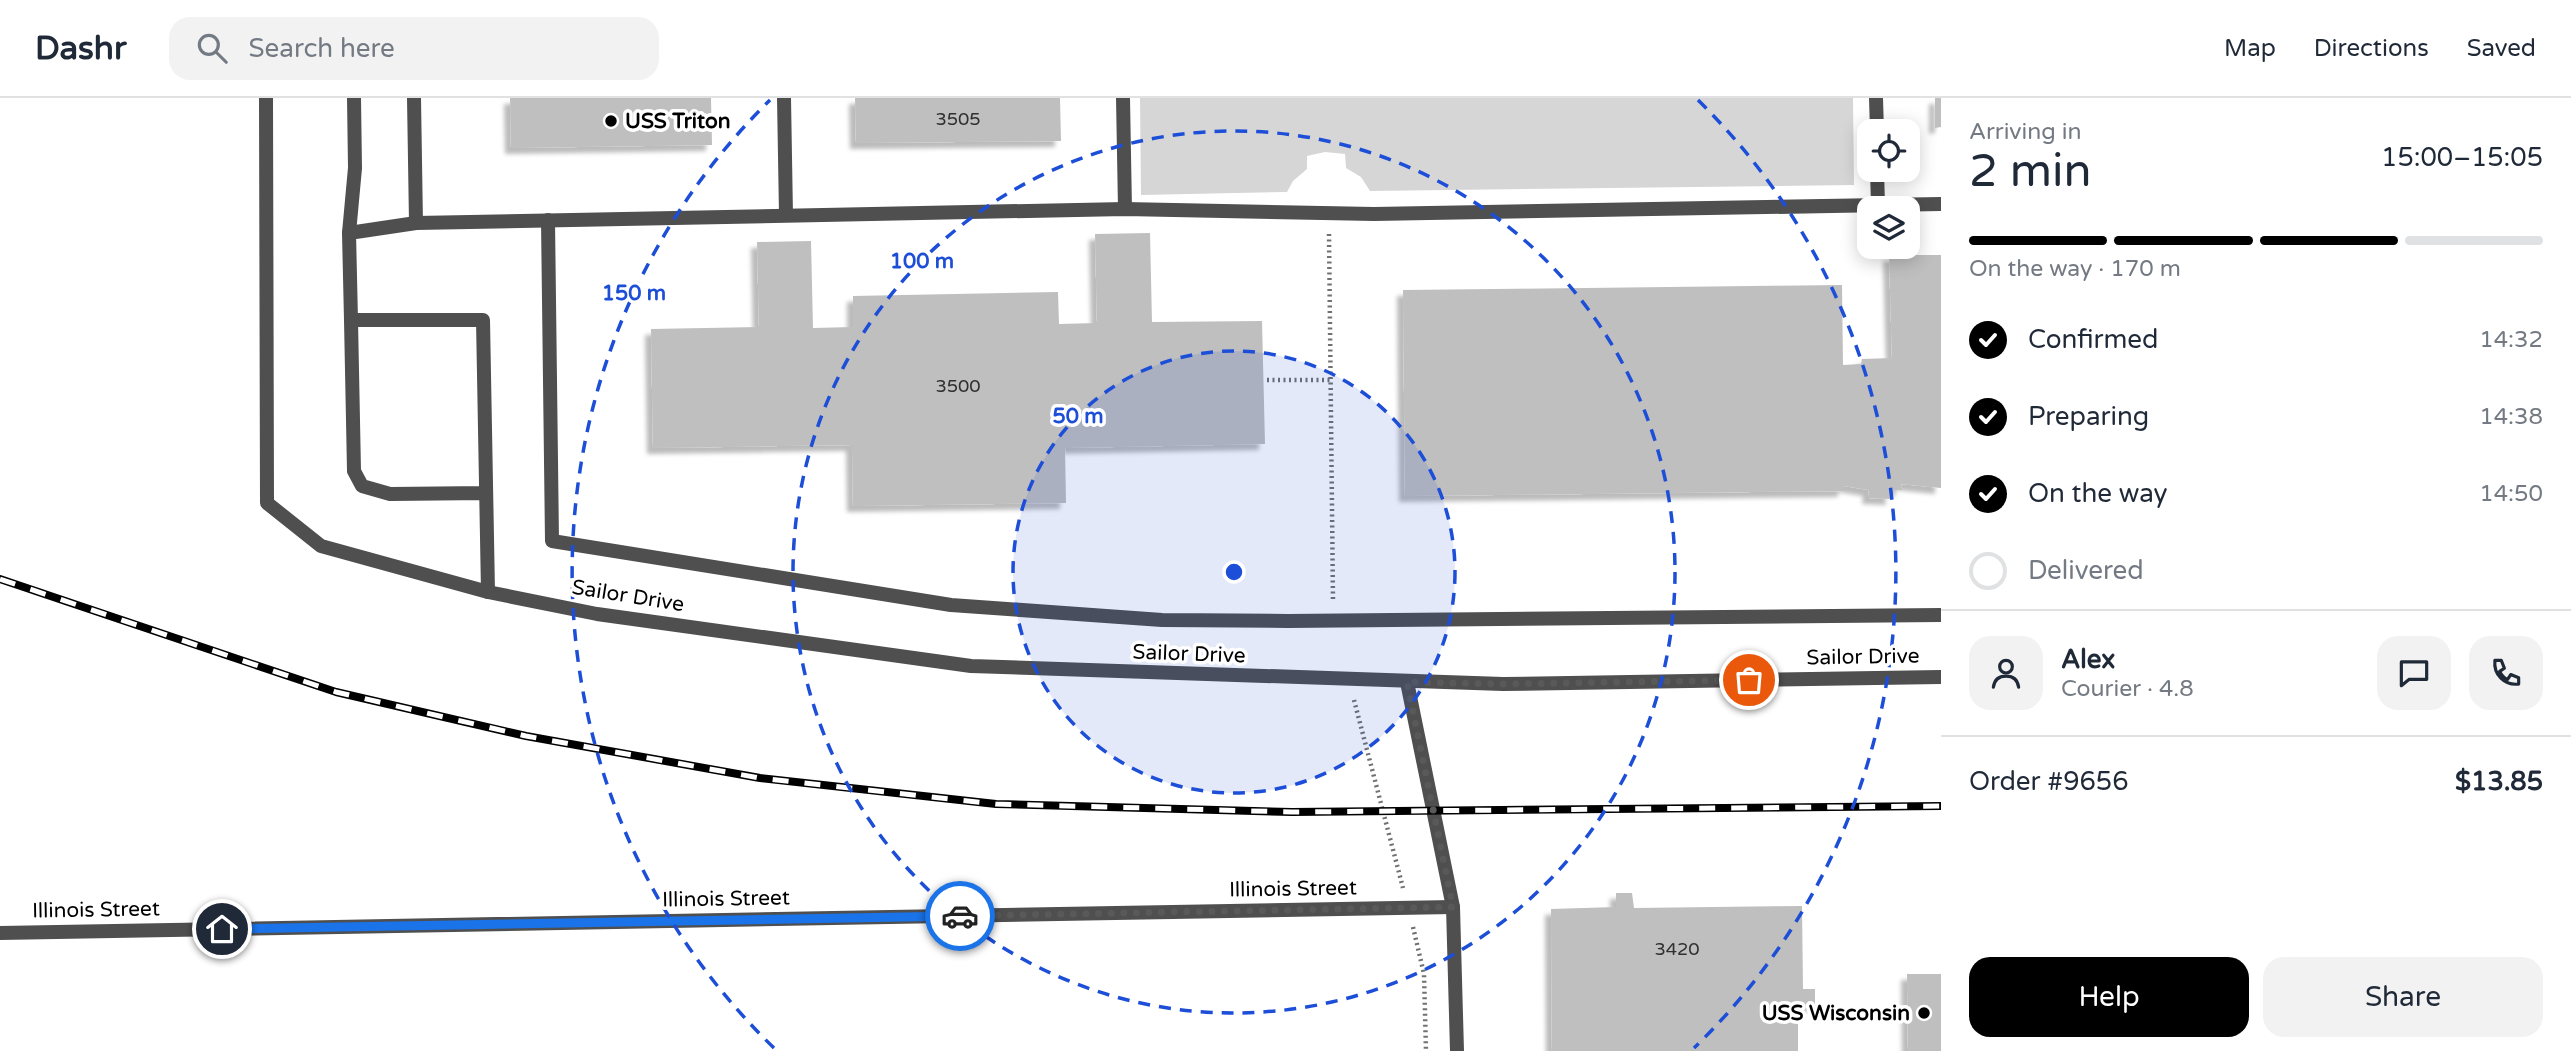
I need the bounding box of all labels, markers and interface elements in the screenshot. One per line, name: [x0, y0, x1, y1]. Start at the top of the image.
search box: [169, 17, 659, 80]
text: Dashr: [35, 29, 127, 68]
icon: search: [193, 29, 231, 67]
text: Search here: [249, 33, 395, 64]
text: Map: [2224, 34, 2276, 63]
text: Directions: [2314, 34, 2429, 63]
text: Saved: [2467, 34, 2536, 63]
house number: 3505: [935, 108, 981, 130]
place label: USS Triton: [625, 109, 730, 134]
marker: USS Triton: [603, 113, 619, 129]
text: Arriving in: [1969, 118, 2082, 146]
map controls: [1857, 119, 1920, 259]
button: locate: [1857, 119, 1920, 182]
text: 15:00–15:05: [2381, 142, 2543, 173]
text: 2 min: [1969, 144, 2092, 199]
button: layers: [1857, 196, 1920, 259]
text: 100 m: [890, 249, 954, 274]
text: On the way · 170 m: [1969, 255, 2181, 283]
text: 150 m: [602, 281, 666, 306]
icon: check: [1969, 321, 2007, 359]
text: Confirmed: [2028, 324, 2158, 355]
text: 14:32: [2479, 326, 2543, 354]
house number: 3500: [935, 375, 981, 397]
icon: check: [1969, 398, 2007, 436]
text: Preparing: [2028, 401, 2149, 432]
text: 14:38: [2479, 403, 2543, 431]
text: 50 m: [1052, 404, 1104, 429]
icon: check: [1969, 475, 2007, 513]
text: On the way: [2028, 478, 2168, 509]
text: 14:50: [2479, 480, 2543, 508]
text: Delivered: [2028, 555, 2144, 586]
centre of rings: [1222, 560, 1246, 584]
street label: Sailor Drive: [570, 575, 686, 617]
button: person: [1969, 636, 2043, 710]
button: chat: [2377, 636, 2451, 710]
button: phone: [2469, 636, 2543, 710]
street label: Sailor Drive: [1132, 640, 1246, 668]
street label: Sailor Drive: [1806, 644, 1920, 670]
text: Alex: [2061, 644, 2115, 675]
pin: [1719, 650, 1779, 710]
icon: bag: [1730, 661, 1768, 699]
text: Courier · 4.8: [2061, 675, 2194, 703]
text: Order #9656: [1969, 766, 2129, 797]
text: $13.85: [2455, 766, 2543, 797]
street label: Illinois Street: [1229, 875, 1357, 903]
courier: [925, 881, 995, 951]
street label: Illinois Street: [662, 885, 790, 913]
street label: Illinois Street: [32, 896, 160, 924]
icon: car: [941, 897, 979, 935]
pin: [192, 899, 252, 959]
icon: home: [203, 910, 241, 948]
house number: 3420: [1654, 938, 1700, 960]
button: Help: [1969, 957, 2249, 1037]
button: Share: [2263, 957, 2543, 1037]
place label: USS Wisconsin: [1762, 1001, 1910, 1026]
marker: USS Wisconsin: [1916, 1005, 1932, 1021]

